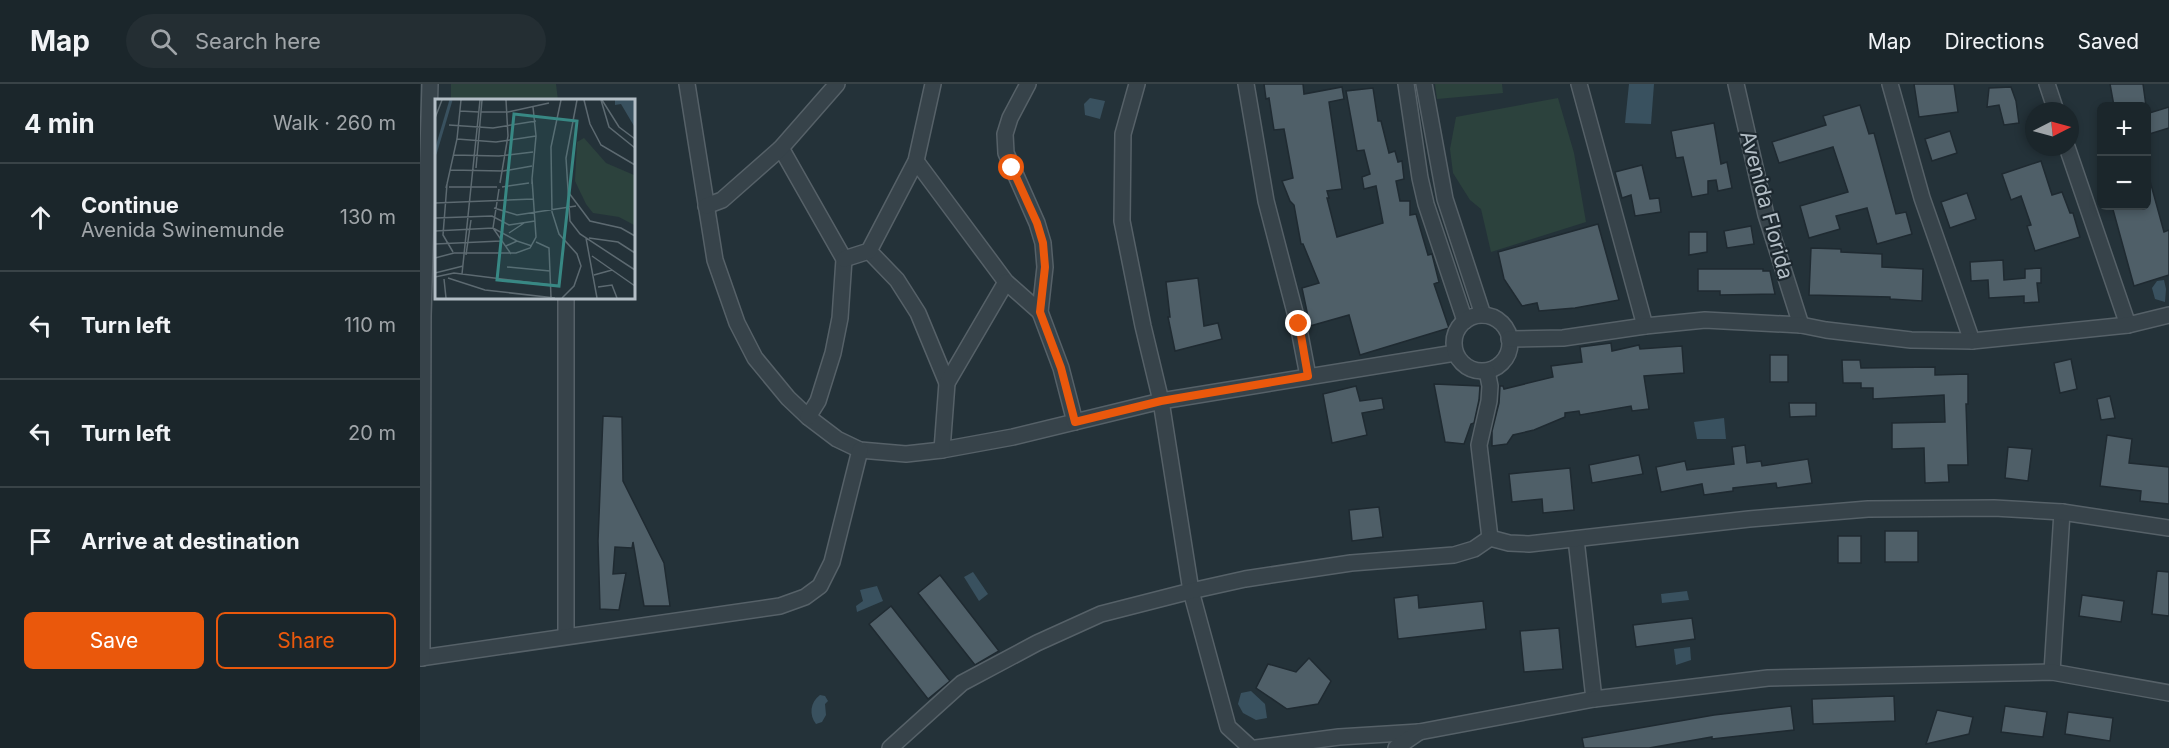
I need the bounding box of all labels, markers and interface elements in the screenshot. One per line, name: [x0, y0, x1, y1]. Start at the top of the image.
search box: [126, 14, 546, 68]
text: Map: [30, 24, 90, 58]
icon: search: [147, 25, 180, 58]
text: Search here: [195, 28, 321, 54]
text: Map: [1868, 29, 1911, 54]
text: Directions: [1944, 29, 2045, 54]
text: Saved: [2078, 29, 2139, 54]
inset map: [435, 99, 634, 298]
north arrow: [2025, 102, 2079, 156]
map controls: [2097, 102, 2151, 210]
button: +: [2097, 102, 2151, 156]
text: 4 min: [24, 108, 95, 139]
text: Walk · 260 m: [273, 111, 396, 135]
street label: Avenida Florida: [1735, 128, 1799, 282]
route start: [998, 154, 1024, 180]
button: −: [2097, 156, 2151, 210]
text: Continue: [81, 192, 179, 218]
icon: ahead: [24, 201, 57, 234]
text: 130 m: [340, 205, 396, 229]
text: Avenida Swinemunde: [81, 218, 284, 242]
icon: left: [24, 309, 57, 342]
route end: [1285, 310, 1311, 336]
text: Turn left: [81, 312, 171, 338]
text: 110 m: [344, 313, 396, 337]
icon: left: [24, 417, 57, 450]
text: Turn left: [81, 420, 171, 446]
text: 20 m: [348, 421, 396, 445]
icon: arrive: [24, 525, 57, 558]
text: Arrive at destination: [81, 528, 300, 554]
button: Save: [24, 612, 204, 669]
button: Share: [216, 612, 396, 669]

